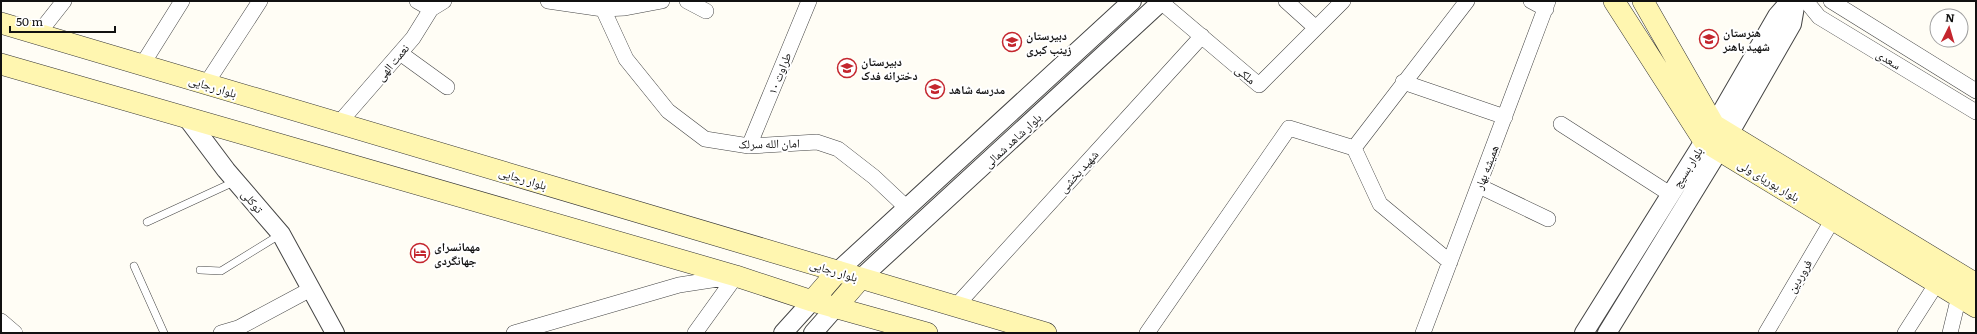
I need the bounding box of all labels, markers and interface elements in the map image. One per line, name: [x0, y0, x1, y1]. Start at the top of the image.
scale bar: [10, 8, 115, 34]
north arrow: [1929, 8, 1969, 48]
text: N: [1945, 9, 1955, 25]
text: 50 m: [16, 12, 43, 30]
place label: هنرستان شهید باهنر: [1722, 23, 1770, 55]
place label: دبیرستان زینب کبری: [1026, 26, 1072, 58]
school or university icon: هنرستان شهید باهنر: [1698, 28, 1720, 50]
school or university icon: دبیرستان زینب کبری: [1001, 31, 1023, 53]
street label: نعمت الهی: [371, 39, 413, 85]
street label: سعدی: [1873, 45, 1905, 73]
street label: طراوت ۱۰: [762, 49, 796, 97]
place label: دبیرستان دخترانه فدک: [861, 52, 918, 84]
school or university icon: دبیرستان دخترانه فدک: [836, 57, 858, 79]
street label: ملکی: [1232, 60, 1260, 88]
street label: بلوار رجایی: [187, 70, 239, 102]
school or university icon: مدرسه شاهد: [924, 78, 946, 100]
place label: مدرسه شاهد: [949, 80, 1006, 98]
street label: بلوار شاهد شمالی: [979, 108, 1045, 172]
street label: امان الله سرلک: [738, 133, 800, 153]
street label: همیشه بهار: [1469, 142, 1503, 193]
street label: بلوار بسیج: [1667, 143, 1707, 191]
street label: شهید بخشی: [1054, 145, 1102, 196]
street label: بلوار پوریای ولی: [1735, 154, 1803, 206]
street label: بلوار رجایی: [497, 162, 549, 194]
street label: توکلی: [238, 185, 269, 217]
place label: مهمانسرای جهانگردی: [434, 237, 481, 269]
hotel icon: مهمانسرای جهانگردی: [409, 242, 431, 264]
street label: بلوار رجایی: [808, 254, 860, 286]
street label: فروردین: [1782, 256, 1816, 296]

